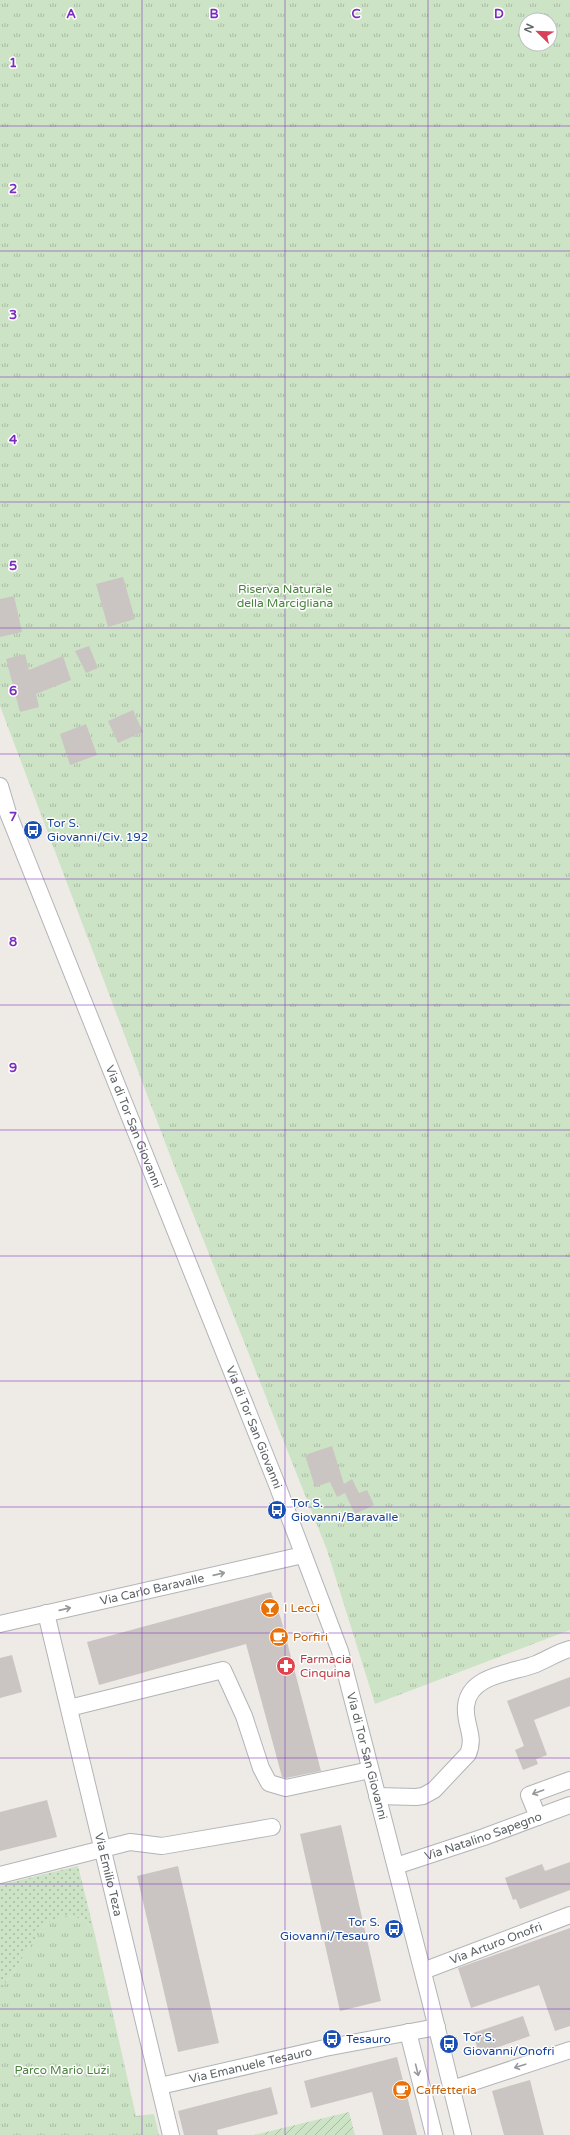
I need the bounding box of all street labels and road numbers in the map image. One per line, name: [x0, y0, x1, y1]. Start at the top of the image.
street label: Via di Tor San Giovanni: [103, 1063, 164, 1190]
street label: Via di Tor San Giovanni: [223, 1364, 285, 1491]
street label: Via Carlo Baravalle: [99, 1571, 206, 1608]
street label: Via di Tor San Giovanni: [344, 1691, 390, 1821]
street label: Via Natalino Sapegno: [423, 1809, 544, 1863]
street label: Via Emilio Teza: [92, 1832, 125, 1918]
street label: Via Arturo Onofri: [448, 1919, 544, 1967]
street label: Via Emanuele Tesauro: [188, 2044, 313, 2086]

